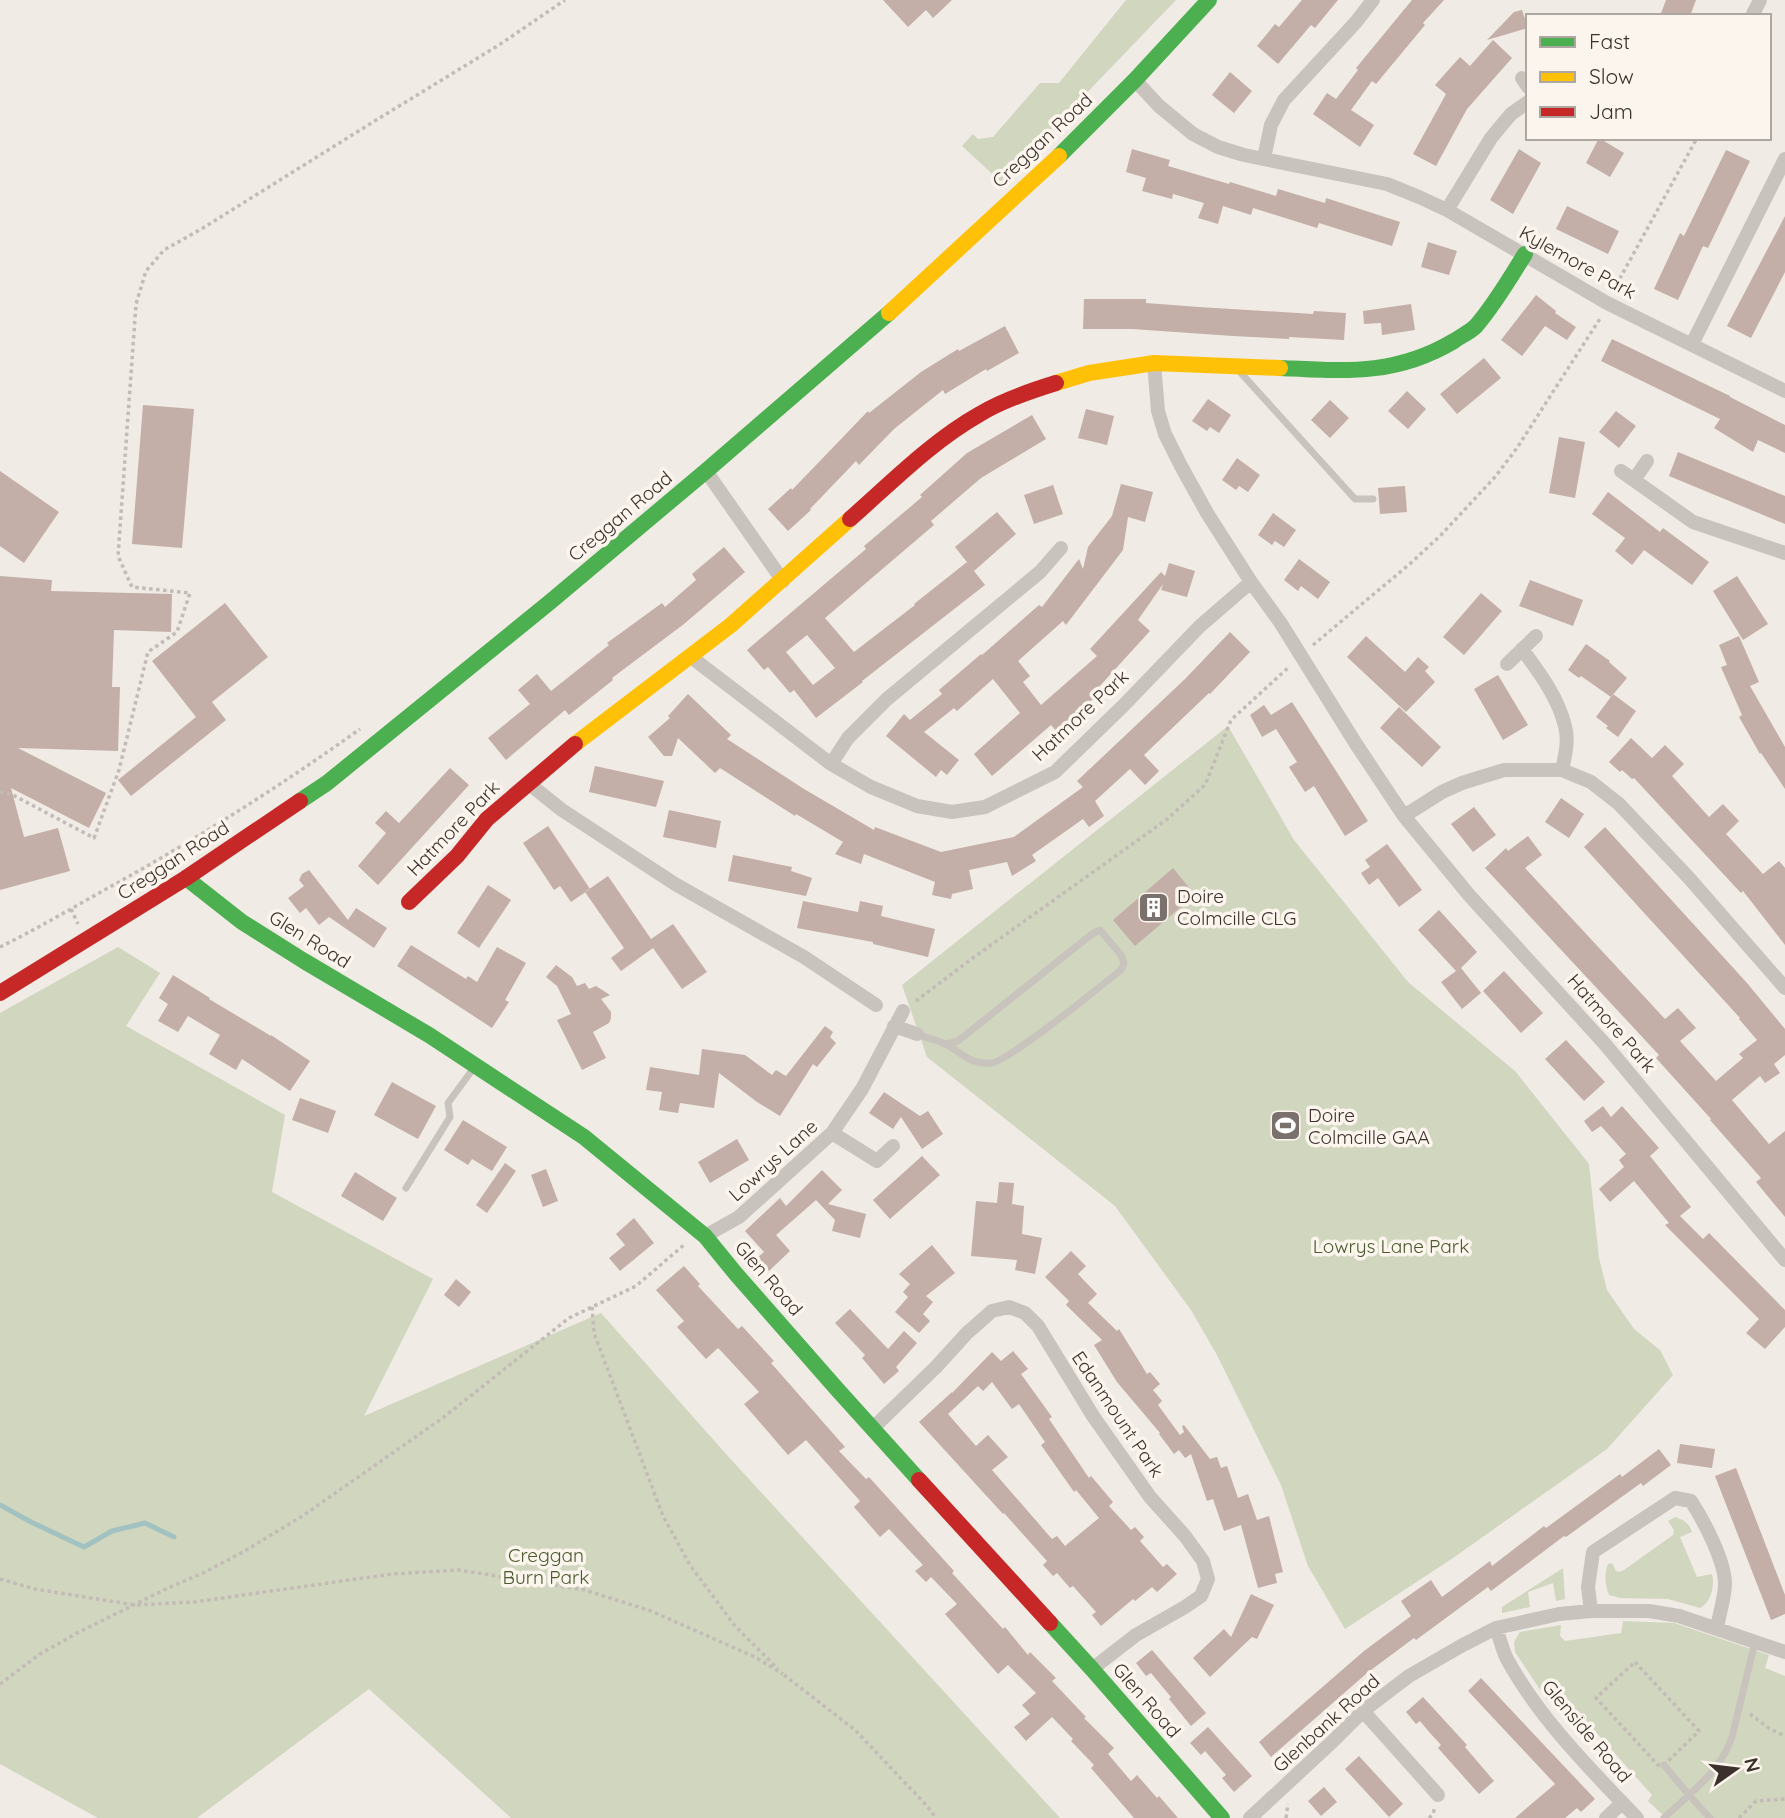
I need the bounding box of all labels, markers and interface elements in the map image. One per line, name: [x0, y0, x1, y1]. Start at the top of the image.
legend: [1526, 14, 1771, 140]
text: Fast: [1589, 28, 1630, 54]
text: Slow: [1589, 63, 1634, 89]
street label: Creggan Road: [987, 87, 1097, 193]
text: Jam: [1589, 98, 1633, 124]
street label: Kylemore Park: [1515, 220, 1641, 304]
street label: Creggan Road: [563, 466, 677, 566]
street label: Hatmore Park: [1027, 664, 1133, 766]
street label: Hatmore Park: [401, 775, 505, 881]
street label: Creggan Road: [113, 815, 233, 905]
place label: Doire Colmcille CLG: [1177, 884, 1297, 930]
building icon: Doire Colmcille CLG: [1137, 890, 1171, 924]
street label: Glen Road: [265, 905, 355, 973]
street label: Hatmore Park: [1562, 969, 1662, 1077]
place label: Doire Colmcille GAA: [1308, 1103, 1430, 1149]
sports icon: Doire Colmcille GAA: [1268, 1109, 1302, 1143]
street label: Lowrys Lane: [724, 1114, 822, 1206]
park label: Lowrys Lane Park: [1313, 1234, 1469, 1258]
street label: Glen Road: [730, 1236, 808, 1320]
street label: Edanmount Park: [1067, 1346, 1169, 1482]
park label: Creggan Burn Park: [503, 1543, 589, 1589]
street label: Glen Road: [1108, 1658, 1186, 1742]
street label: Glenbank Road: [1268, 1669, 1384, 1777]
street label: Glenside Road: [1537, 1675, 1637, 1787]
north arrow: [1701, 1734, 1771, 1804]
text: N: [1739, 1755, 1766, 1775]

